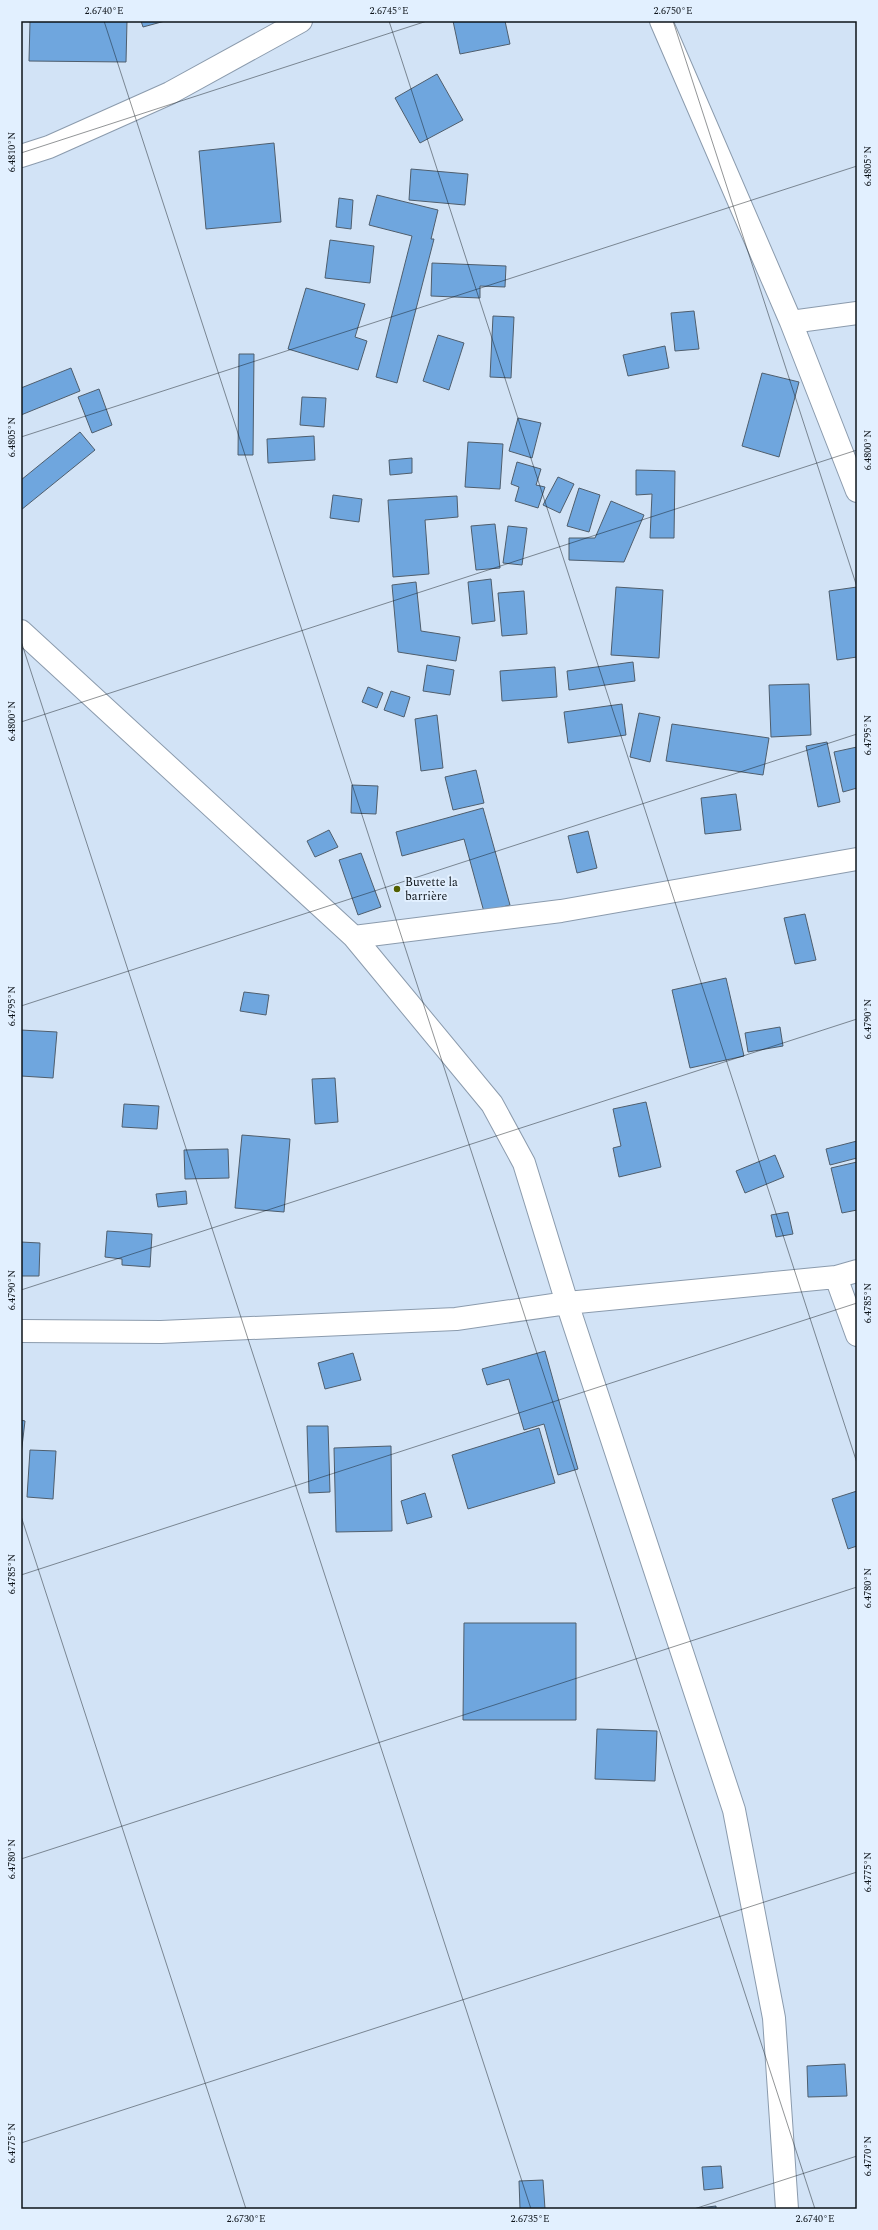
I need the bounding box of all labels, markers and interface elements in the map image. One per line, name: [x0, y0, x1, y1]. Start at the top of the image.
text: 2.6740°E: [84, 3, 124, 19]
text: 2.6745°E: [369, 3, 409, 19]
text: 2.6750°E: [653, 3, 693, 19]
text: 6.4810°N: [4, 132, 20, 172]
text: 6.4805°N: [860, 146, 876, 186]
text: 6.4805°N: [4, 417, 20, 457]
text: 6.4800°N: [860, 430, 876, 470]
text: 6.4800°N: [4, 701, 20, 741]
text: 6.4795°N: [860, 715, 876, 755]
place label: Buvette la barrière: [405, 873, 458, 906]
marker: Buvette la barrière: [392, 884, 402, 894]
text: 6.4795°N: [4, 986, 20, 1026]
text: 6.4790°N: [860, 999, 876, 1039]
text: 6.4790°N: [4, 1270, 20, 1310]
text: 6.4785°N: [860, 1283, 876, 1323]
text: 6.4785°N: [4, 1554, 20, 1594]
text: 6.4780°N: [860, 1568, 876, 1608]
text: 6.4780°N: [4, 1839, 20, 1879]
text: 6.4775°N: [860, 1852, 876, 1892]
text: 6.4775°N: [4, 2123, 20, 2163]
text: 6.4770°N: [860, 2136, 876, 2176]
text: 2.6730°E: [226, 2211, 266, 2227]
text: 2.6735°E: [510, 2211, 550, 2227]
text: 2.6740°E: [795, 2211, 835, 2227]

